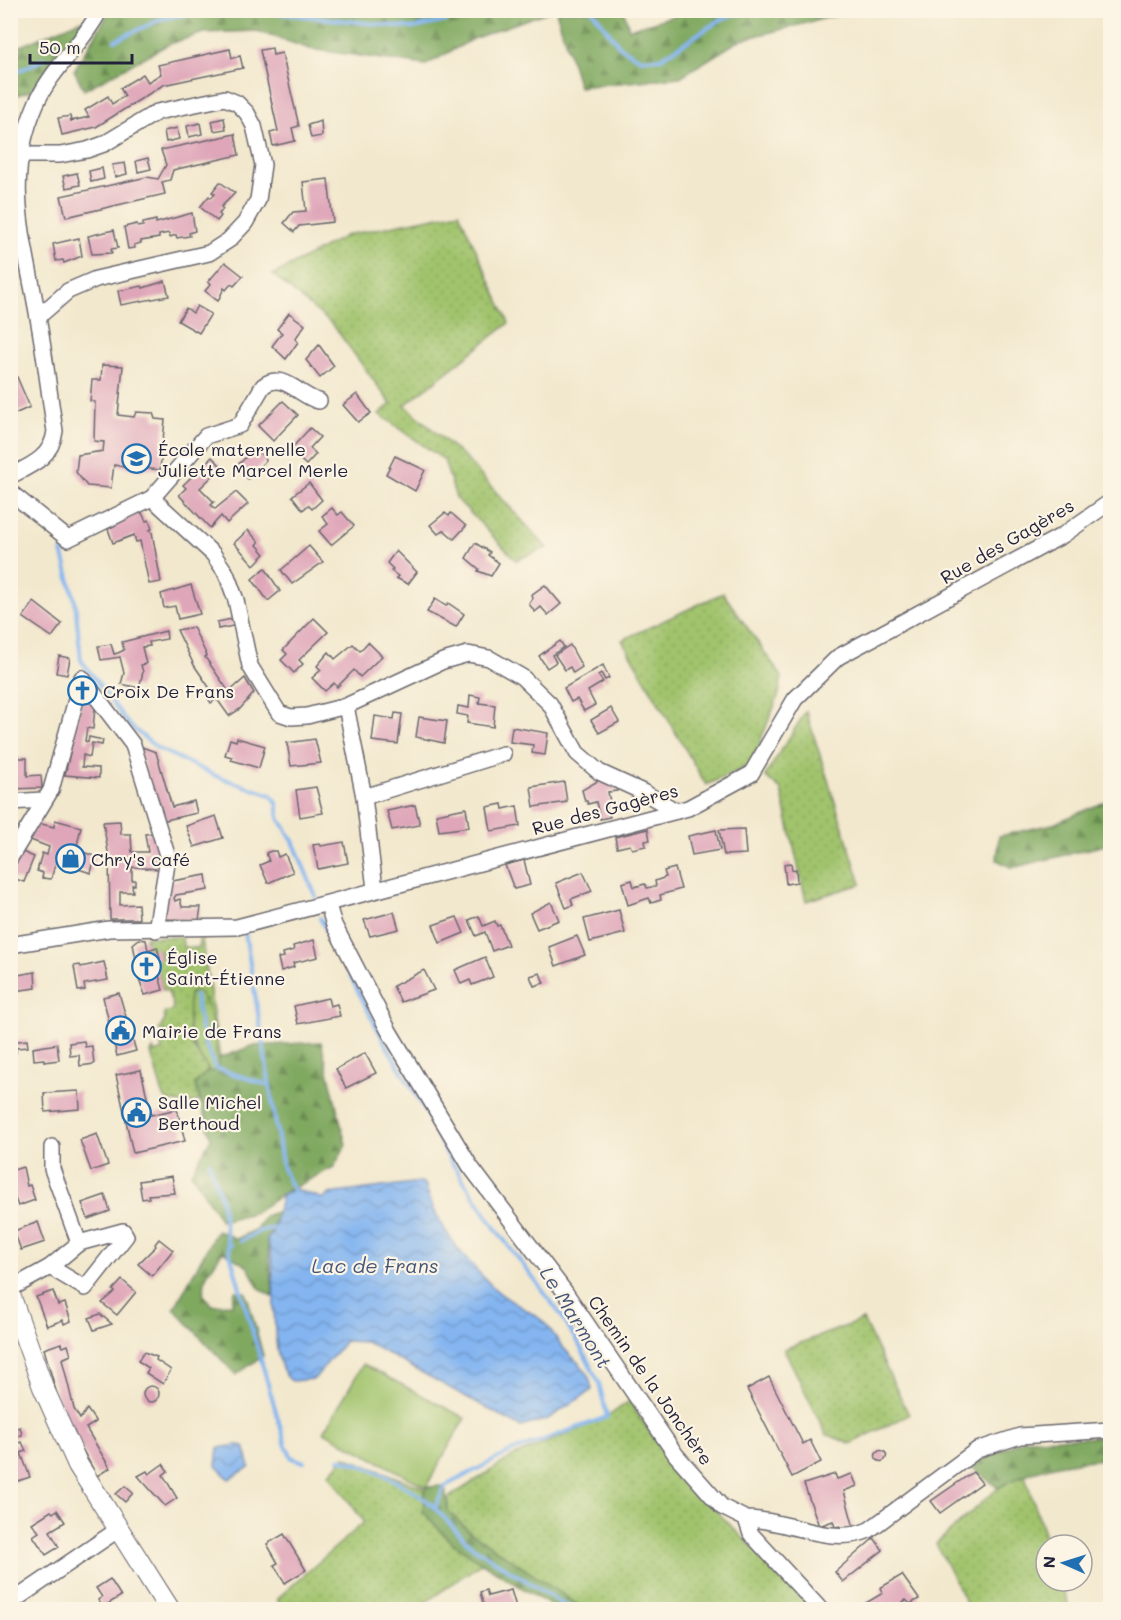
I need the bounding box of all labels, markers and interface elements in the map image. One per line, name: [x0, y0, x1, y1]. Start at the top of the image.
scale bar: [30, 27, 132, 65]
text: 50 m: [39, 35, 81, 59]
place label: École maternelle Juliette Marcel Merle: [158, 437, 348, 482]
school or university icon: École maternelle Juliette Marcel Merle: [121, 443, 153, 475]
street label: Rue des Gagères: [936, 493, 1078, 589]
church icon: Croix De Frans: [66, 675, 98, 707]
place label: Croix De Frans: [103, 679, 234, 703]
street label: Rue des Gagères: [529, 778, 681, 840]
shop icon: Chry's café: [54, 843, 86, 875]
place label: Chry's café: [91, 847, 190, 871]
place label: Église Saint-Étienne: [167, 945, 285, 990]
church icon: Église Saint-Étienne: [130, 951, 162, 983]
public building icon: Mairie de Frans: [105, 1015, 137, 1047]
place label: Mairie de Frans: [142, 1019, 282, 1043]
place label: Salle Michel Berthoud: [158, 1090, 262, 1135]
public building icon: Salle Michel Berthoud: [121, 1096, 153, 1128]
water label: Lac de Frans: [311, 1252, 439, 1278]
water label: Le Marmont: [534, 1261, 618, 1373]
street label: Chemin de la Jonchère: [583, 1290, 719, 1470]
north arrow: [1034, 1533, 1094, 1593]
text: N: [1038, 1556, 1059, 1569]

